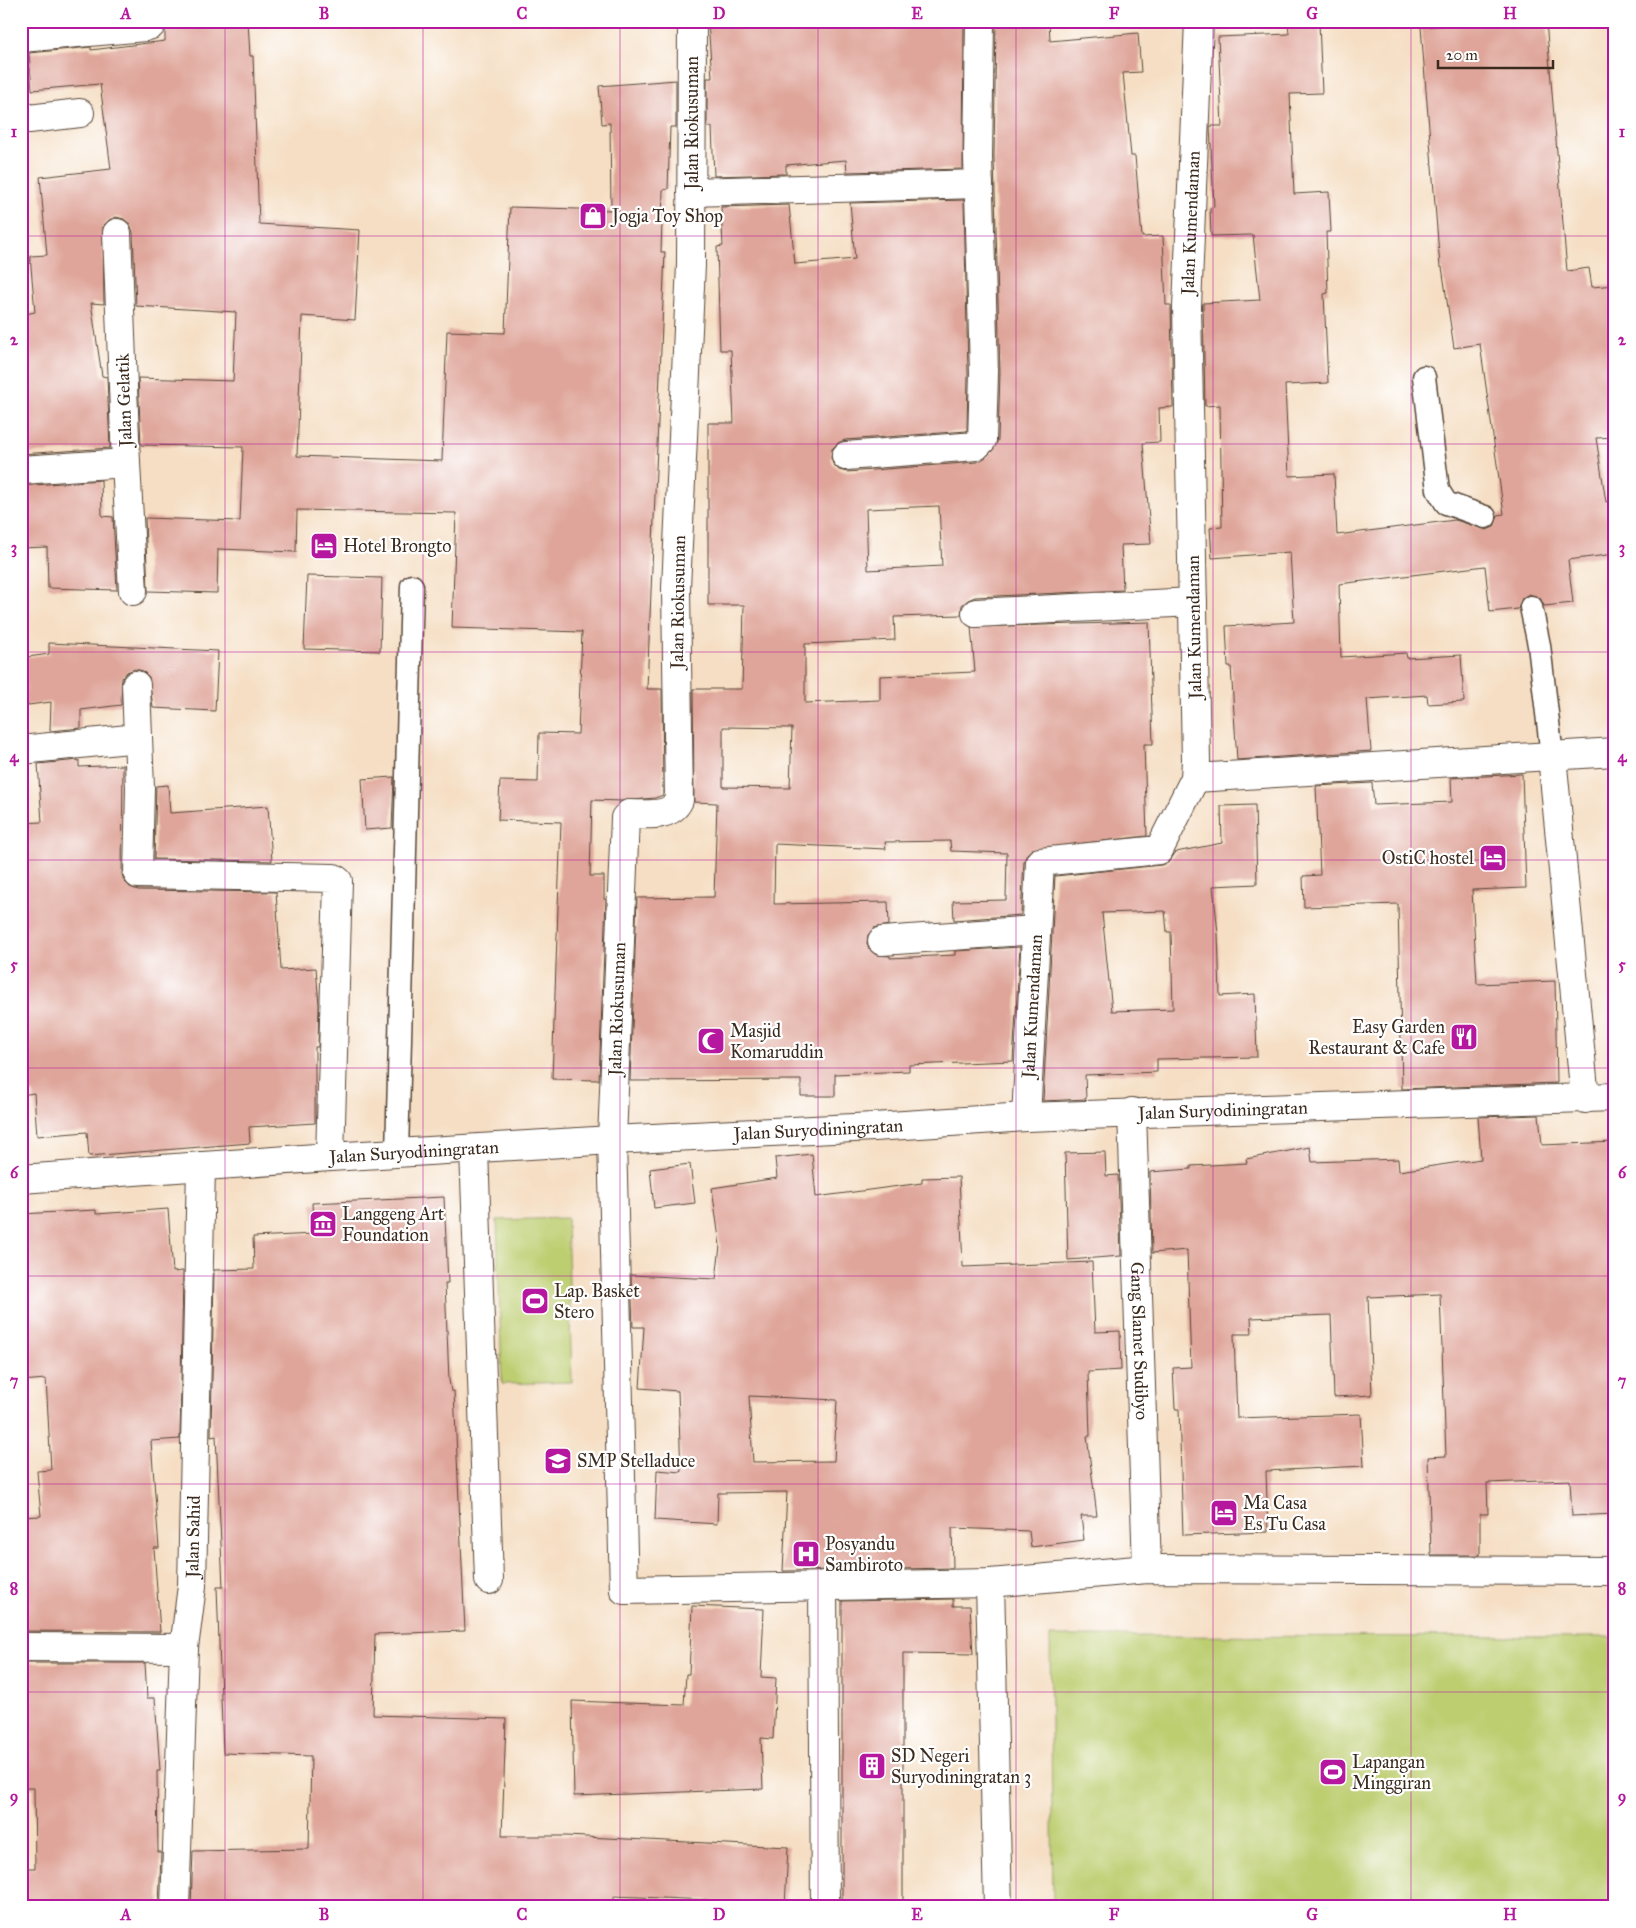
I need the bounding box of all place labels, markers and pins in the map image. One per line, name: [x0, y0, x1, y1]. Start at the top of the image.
shop icon: Jogja Toy Shop: [578, 201, 608, 231]
place label: Jogja Toy Shop: [610, 205, 723, 228]
hotel icon: Hotel Brongto: [309, 531, 339, 561]
place label: Hotel Brongto: [343, 535, 452, 558]
hotel icon: OstiC hostel: [1478, 843, 1508, 873]
place label: OstiC hostel: [1382, 847, 1474, 869]
place label: Easy Garden Restaurant & Cafe: [1308, 1016, 1445, 1059]
place label: Masjid Komaruddin: [730, 1020, 824, 1063]
restaurant icon: Easy Garden Restaurant & Cafe: [1449, 1022, 1479, 1052]
mosque icon: Masjid Komaruddin: [696, 1026, 726, 1056]
place label: Langgeng Art Foundation: [342, 1203, 445, 1246]
museum icon: Langgeng Art Foundation: [308, 1209, 338, 1239]
place label: Lap. Basket Stero: [554, 1280, 640, 1323]
sports icon: Lap. Basket Stero: [520, 1286, 550, 1316]
school or university icon: SMP Stelladuce: [543, 1446, 573, 1476]
place label: SMP Stelladuce: [577, 1450, 695, 1472]
place label: Ma Casa Es Tu Casa: [1243, 1492, 1326, 1535]
hotel icon: Ma Casa Es Tu Casa: [1209, 1498, 1239, 1528]
place label: Posyandu Sambiroto: [825, 1533, 903, 1576]
hospital icon: Posyandu Sambiroto: [791, 1539, 821, 1569]
place label: SD Negeri Suryodiningratan 3: [891, 1745, 1031, 1789]
building icon: SD Negeri Suryodiningratan 3: [857, 1751, 887, 1781]
place label: Lapangan Minggiran: [1352, 1751, 1431, 1795]
sports icon: Lapangan Minggiran: [1318, 1757, 1348, 1787]

